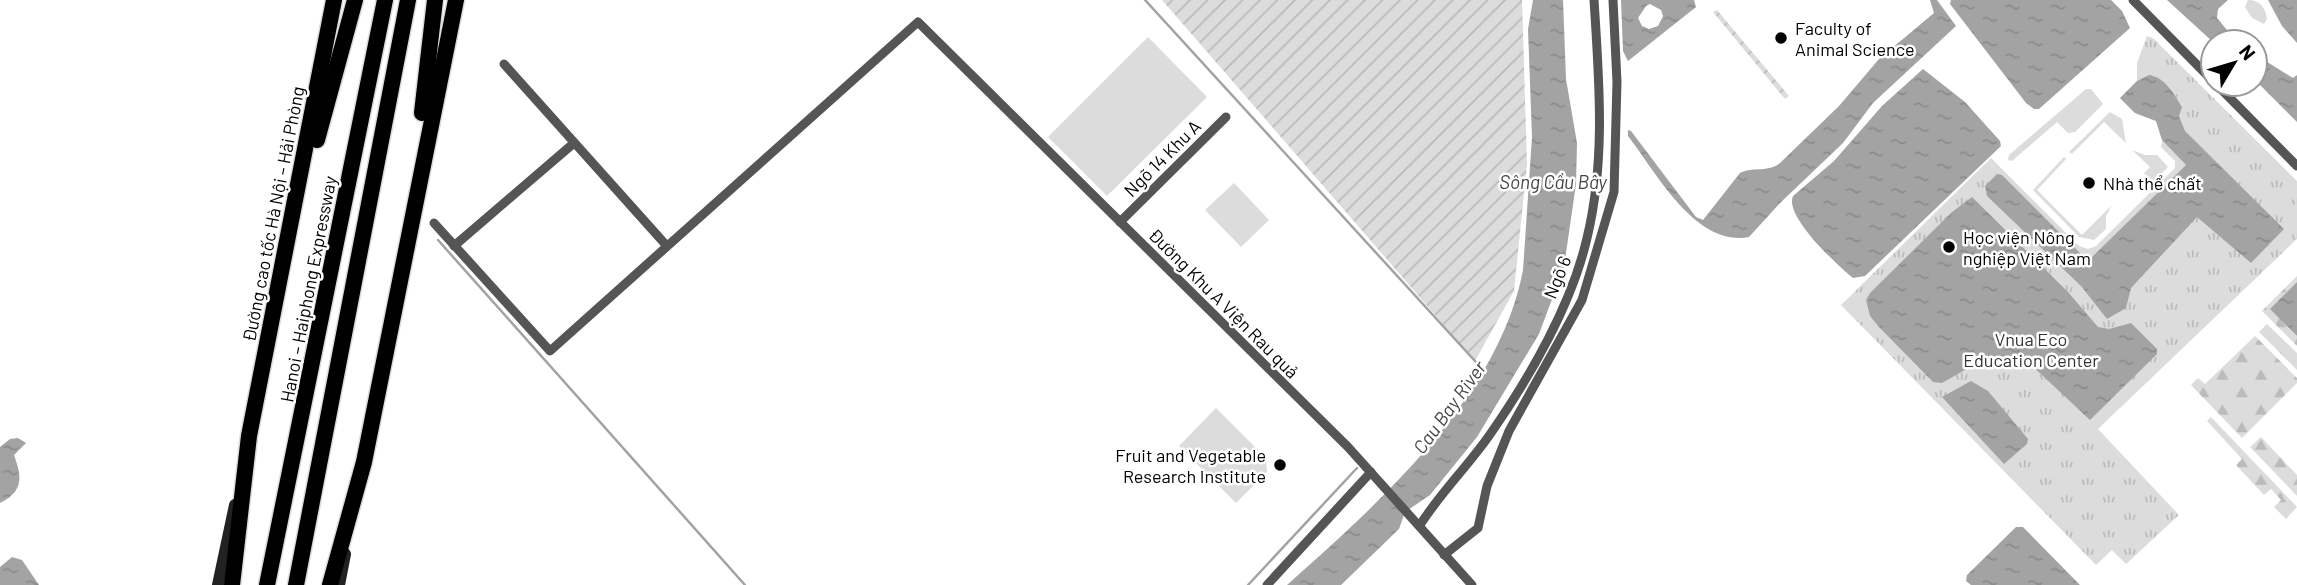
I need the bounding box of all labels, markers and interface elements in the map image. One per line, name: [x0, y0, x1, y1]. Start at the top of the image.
place label: Faculty of Animal Science: [1795, 17, 1915, 60]
north arrow: [2199, 28, 2269, 98]
marker: Faculty of Animal Science: [1773, 30, 1789, 46]
text: N: [2235, 40, 2261, 64]
street label: Đường cao tốc Hà Nội – Hải Phòng: [237, 84, 309, 344]
street label: Ngõ 14 Khu A: [1119, 115, 1205, 201]
water label: Sông Cầu Bây: [1499, 170, 1607, 193]
place label: Nhà thể chất: [2103, 172, 2202, 194]
street label: Hanoi – Haiphong Expressway: [275, 174, 341, 404]
marker: Nhà thể chất: [2081, 175, 2097, 191]
street label: Đường Khu A Viện Rau quả: [1144, 223, 1304, 383]
place label: Học viện Nông nghiệp Việt Nam: [1963, 226, 2091, 269]
marker: Học viện Nông nghiệp Việt Nam: [1941, 239, 1957, 255]
street label: Ngõ 6: [1538, 252, 1576, 302]
park label: Vnua Eco Education Center: [1963, 328, 2099, 371]
water label: Cau Bay River: [1408, 355, 1491, 458]
place label: Fruit and Vegetable Research Institute: [1115, 444, 1266, 487]
marker: Fruit and Vegetable Research Institute: [1272, 457, 1288, 473]

